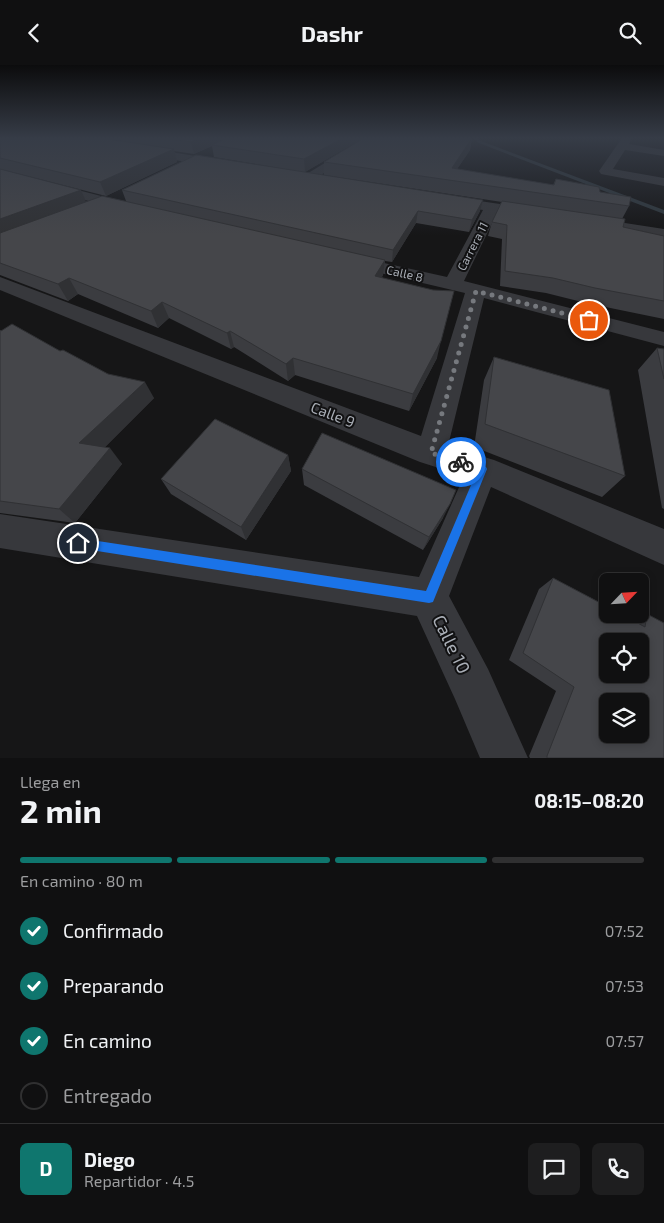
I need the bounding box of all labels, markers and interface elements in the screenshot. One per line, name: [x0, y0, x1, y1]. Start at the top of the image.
icon: back: [20, 19, 48, 47]
icon: search: [616, 19, 644, 47]
text: Dashr: [301, 20, 363, 46]
street label: Carrera 11: [454, 219, 490, 273]
street label: Calle 8: [385, 262, 425, 284]
pin: [568, 299, 610, 341]
icon: bag: [575, 306, 603, 334]
street label: Calle 9: [308, 397, 358, 431]
courier: [436, 437, 486, 487]
icon: bike: [447, 448, 475, 476]
pin: [57, 522, 99, 564]
icon: home: [64, 529, 92, 557]
north arrow: [599, 573, 649, 623]
map controls: [599, 573, 649, 743]
street label: Calle 10: [428, 611, 476, 677]
button: locate: [599, 633, 649, 683]
button: layers: [599, 693, 649, 743]
text: Llega en: [20, 772, 81, 791]
text: 08:15–08:20: [534, 789, 644, 812]
text: 2 min: [20, 791, 102, 829]
text: En camino · 80 m: [20, 871, 143, 890]
icon: check: [20, 917, 48, 945]
text: Confirmado: [63, 919, 164, 942]
text: 07:52: [605, 921, 644, 940]
icon: check: [20, 972, 48, 1000]
text: Preparando: [63, 974, 164, 997]
text: 07:53: [605, 976, 644, 995]
icon: check: [20, 1027, 48, 1055]
text: En camino: [63, 1029, 152, 1052]
text: 07:57: [606, 1031, 644, 1050]
text: Entregado: [63, 1084, 152, 1107]
button: chat: [528, 1143, 580, 1195]
button: phone: [592, 1143, 644, 1195]
text: Diego: [84, 1148, 135, 1171]
text: D: [40, 1157, 52, 1180]
text: Repartidor · 4.5: [84, 1171, 194, 1190]

